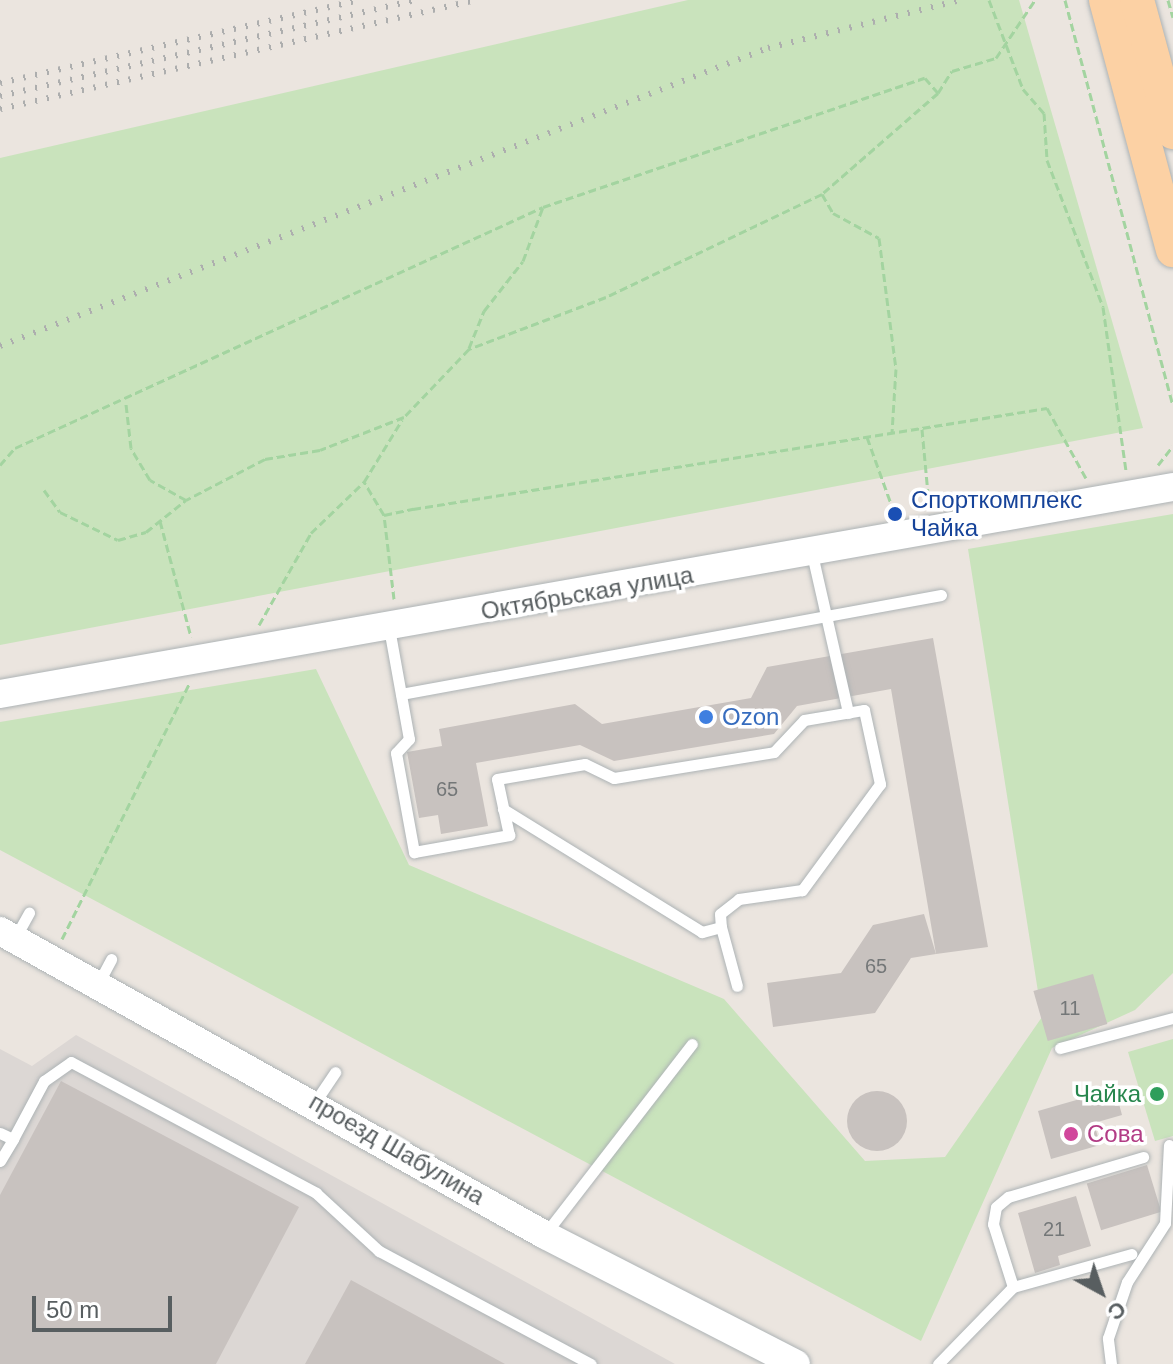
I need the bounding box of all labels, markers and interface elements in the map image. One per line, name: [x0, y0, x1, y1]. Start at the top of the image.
place label: Спорткомплекс Чайка: [911, 486, 1082, 542]
marker: Спорткомплекс Чайка: [886, 505, 904, 523]
street label: Октябрьская улица: [479, 560, 695, 626]
place label: Ozon: [722, 703, 779, 731]
marker: Ozon: [697, 708, 715, 726]
house number: 65: [436, 777, 458, 801]
house number: 65: [865, 954, 887, 978]
house number: 11: [1060, 996, 1080, 1020]
place label: Чайка: [1074, 1080, 1141, 1108]
marker: Чайка: [1148, 1085, 1166, 1103]
street label: проезд Шабулина: [304, 1087, 490, 1211]
place label: Сова: [1087, 1120, 1144, 1148]
marker: Сова: [1062, 1125, 1080, 1143]
house number: 21: [1043, 1217, 1065, 1241]
north arrow: [1061, 1252, 1141, 1332]
scale bar: [36, 1280, 176, 1330]
text: 50 m: [46, 1296, 99, 1323]
text: С: [1103, 1296, 1131, 1325]

